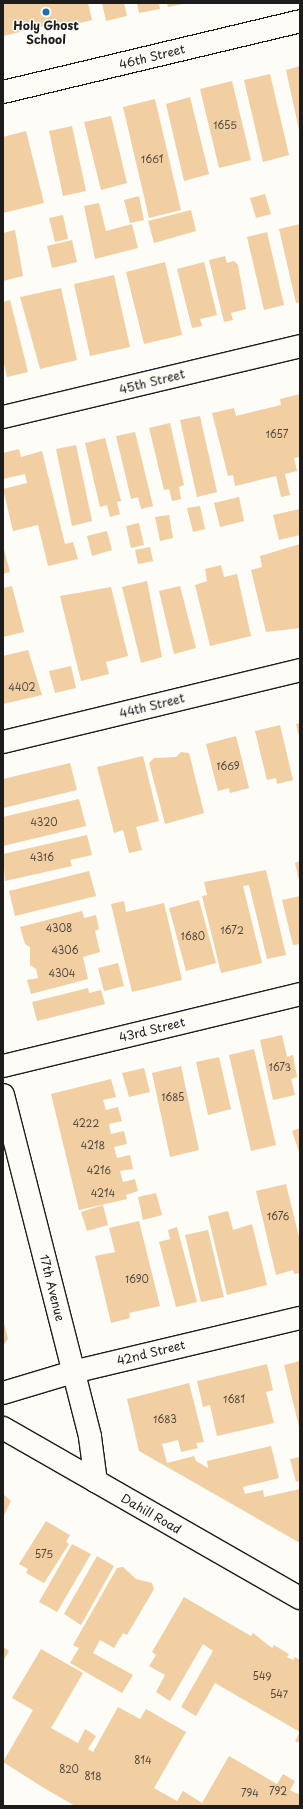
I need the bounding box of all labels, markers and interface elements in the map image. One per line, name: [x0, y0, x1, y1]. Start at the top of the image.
marker: Holy Ghost School: [41, 7, 51, 17]
place label: Holy Ghost School: [13, 19, 79, 47]
street label: 46th Street: [117, 42, 187, 72]
house number: 1655: [213, 119, 237, 131]
house number: 1661: [141, 153, 163, 165]
street label: 45th Street: [118, 367, 186, 397]
house number: 1657: [265, 428, 289, 440]
house number: 4402: [8, 681, 36, 693]
street label: 44th Street: [118, 691, 186, 721]
house number: 1669: [216, 760, 240, 772]
house number: 4320: [31, 816, 57, 828]
house number: 4316: [30, 851, 54, 863]
house number: 4308: [46, 922, 72, 934]
house number: 1672: [220, 924, 244, 936]
house number: 1680: [181, 930, 205, 942]
house number: 4306: [51, 944, 79, 956]
house number: 4304: [49, 967, 75, 979]
street label: 43rd Street: [117, 1015, 187, 1045]
house number: 1673: [269, 1061, 291, 1073]
house number: 1685: [162, 1091, 184, 1103]
house number: 4222: [73, 1117, 99, 1129]
house number: 4218: [81, 1139, 105, 1151]
house number: 4216: [87, 1164, 111, 1176]
house number: 4214: [91, 1187, 115, 1199]
house number: 1676: [267, 1210, 289, 1222]
street label: 17th Avenue: [37, 1253, 67, 1323]
house number: 1690: [125, 1273, 149, 1285]
street label: 42nd Street: [115, 1338, 187, 1368]
house number: 1681: [223, 1393, 245, 1405]
house number: 1683: [153, 1413, 177, 1425]
street label: Dahill Road: [118, 1491, 184, 1537]
house number: 575: [35, 1548, 53, 1560]
house number: 549: [252, 1670, 272, 1682]
house number: 547: [270, 1688, 288, 1700]
house number: 814: [134, 1754, 152, 1766]
house number: 820: [59, 1763, 79, 1775]
house number: 818: [84, 1770, 102, 1782]
house number: 792: [269, 1785, 287, 1797]
house number: 794: [241, 1787, 259, 1799]

